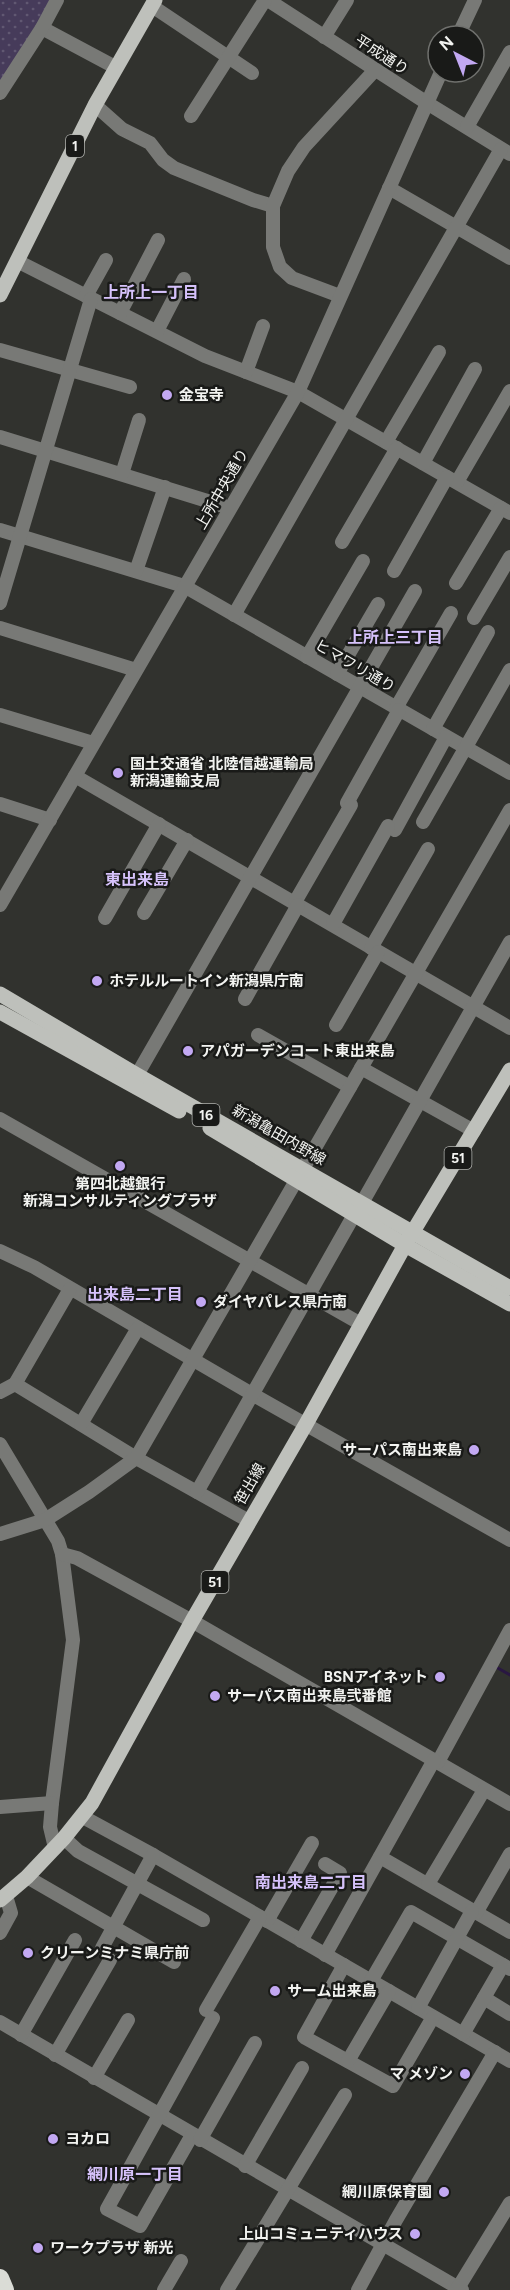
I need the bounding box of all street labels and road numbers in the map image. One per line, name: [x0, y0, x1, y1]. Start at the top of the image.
street label: 平成通り: [352, 31, 412, 79]
road number: 1: [66, 135, 84, 157]
street label: 上所中央通り: [192, 446, 252, 532]
street label: ヒマワリ通り: [312, 636, 398, 696]
street label: 新潟亀田内野線: [229, 1101, 329, 1169]
road number: 16: [192, 1104, 220, 1126]
road number: 51: [444, 1147, 472, 1169]
street label: 笹出線: [231, 1460, 269, 1508]
road number: 51: [202, 1571, 228, 1593]

